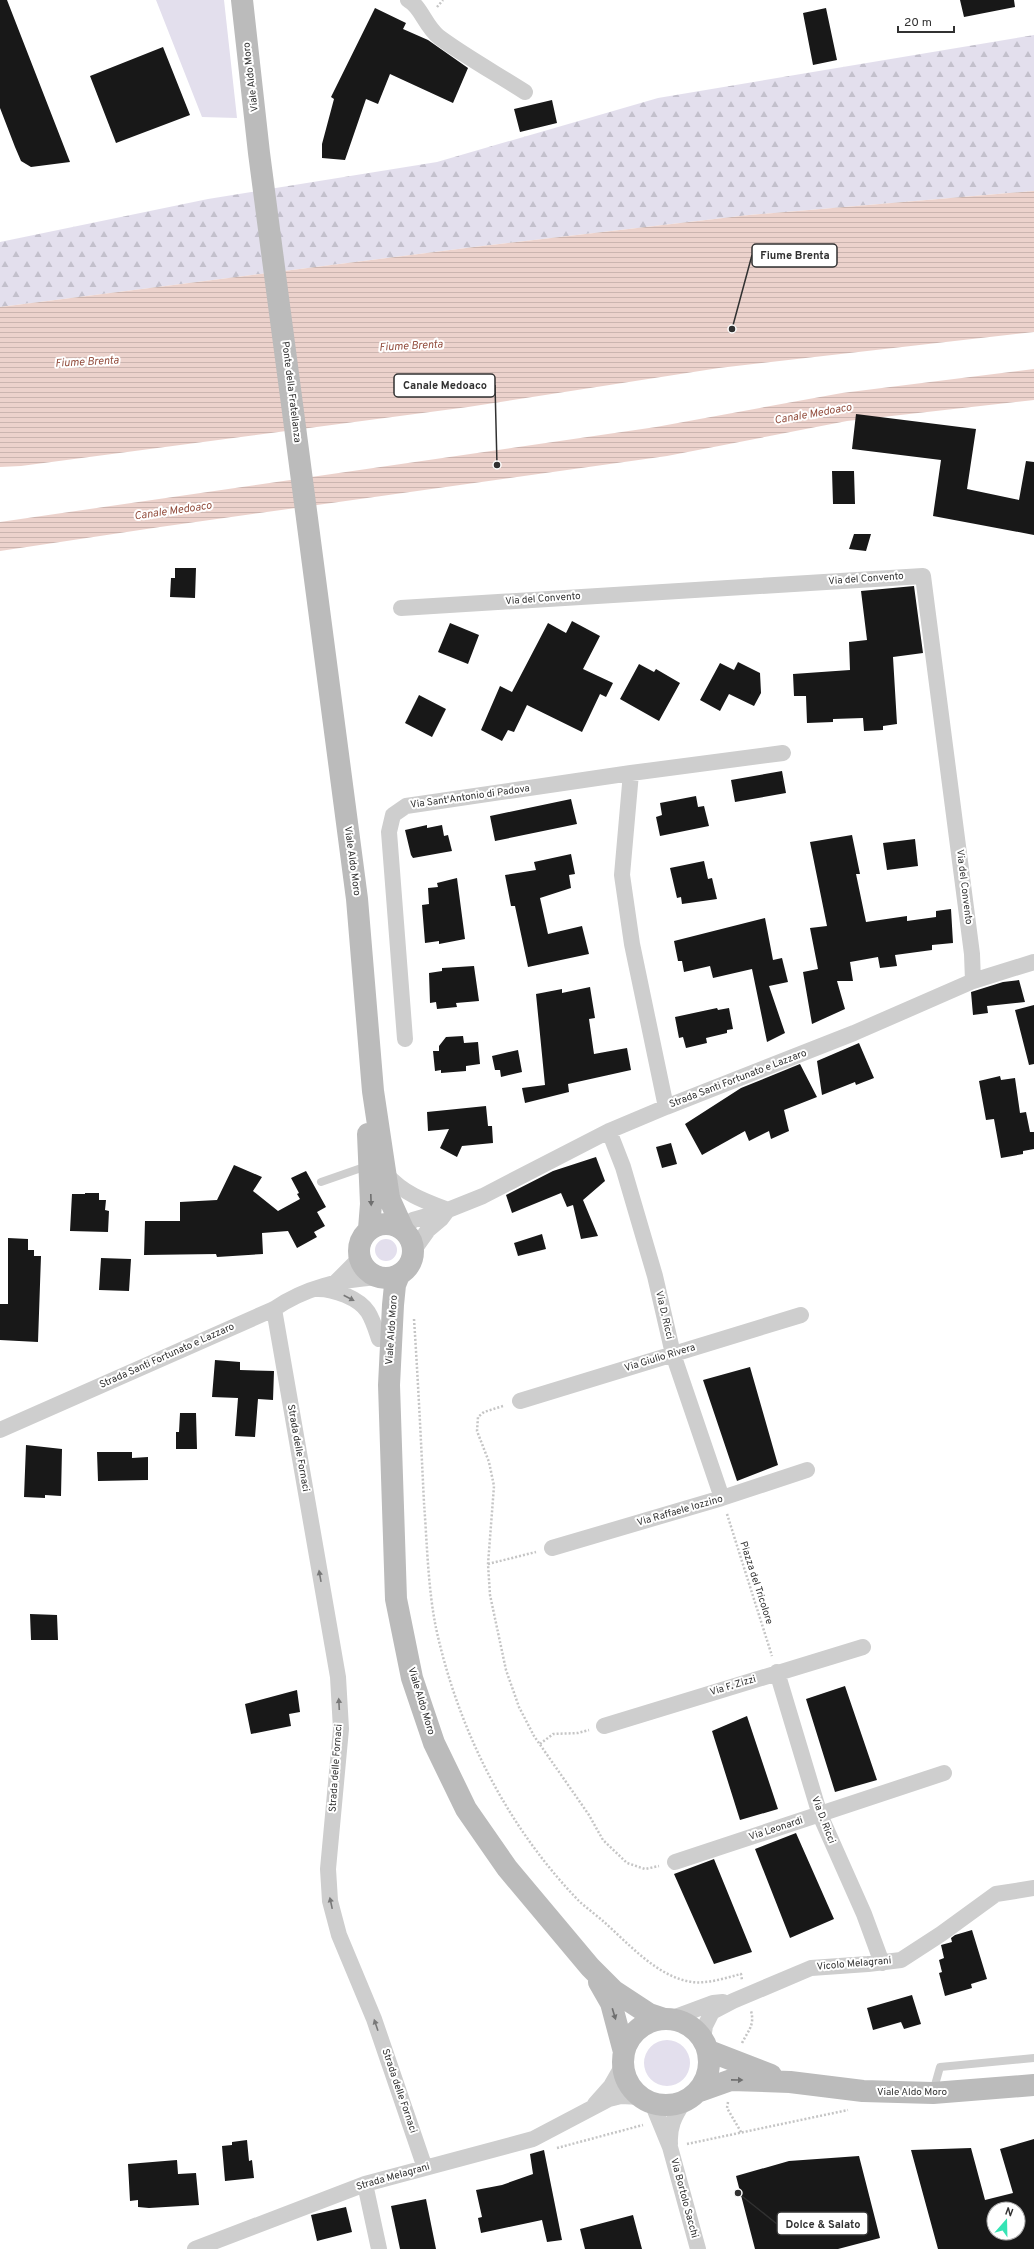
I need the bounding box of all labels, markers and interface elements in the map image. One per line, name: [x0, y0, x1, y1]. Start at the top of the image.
scale bar: [898, 8, 954, 34]
text: 20 m: [904, 15, 932, 31]
street label: Viale Aldo Moro: [240, 41, 262, 113]
callout: Fiume Brenta: [752, 244, 837, 267]
text: Fiume Brenta: [760, 249, 830, 263]
water label: Fiume Brenta: [379, 337, 444, 355]
street label: Ponte della Fratellanza: [278, 341, 304, 443]
water label: Fiume Brenta: [55, 353, 120, 371]
callout: Canale Medoaco: [394, 374, 495, 397]
text: Canale Medoaco: [403, 379, 487, 393]
water label: Canale Medoaco: [773, 400, 853, 428]
water label: Canale Medoaco: [133, 499, 213, 523]
street label: Via del Convento: [828, 570, 905, 588]
street label: Via del Convento: [505, 590, 582, 608]
street label: Via Sant'Antonio di Padova: [409, 782, 531, 812]
street label: Viale Aldo Moro: [341, 825, 363, 897]
street label: Via del Convento: [953, 849, 975, 926]
street label: Strada Santi Fortunato e Lazzaro: [667, 1047, 809, 1111]
one-way arrow: [368, 1194, 374, 1207]
street label: Via D. Ricci: [652, 1289, 676, 1341]
street label: Viale Aldo Moro: [383, 1294, 401, 1365]
one-way arrow: [344, 1295, 355, 1301]
street label: Strada Santi Fortunato e Lazzaro: [98, 1320, 237, 1392]
street label: Via Giulio Rivera: [623, 1341, 697, 1375]
street label: Strada delle Fornaci: [284, 1403, 312, 1493]
street label: Via Raffaele Iozzino: [636, 1492, 725, 1529]
street label: Piazza del Tricolore: [736, 1540, 776, 1626]
one-way arrow: [317, 1570, 323, 1582]
street label: Viale Aldo Moro: [405, 1666, 438, 1737]
street label: Via F. Zizzi: [708, 1673, 758, 1699]
one-way arrow: [336, 1698, 343, 1710]
street label: Strada delle Fornaci: [326, 1723, 346, 1813]
street label: Via D. Ricci: [808, 1795, 838, 1845]
street label: Via Leonardi: [747, 1814, 805, 1844]
one-way arrow: [327, 1897, 333, 1910]
street label: Vicolo Melagrani: [816, 1954, 892, 1974]
one-way arrow: [611, 2009, 617, 2021]
one-way arrow: [373, 2018, 379, 2030]
street label: Strada delle Fornaci: [378, 2047, 420, 2135]
one-way arrow: [731, 2077, 744, 2083]
street label: Viale Aldo Moro: [877, 2086, 947, 2099]
street label: Via Bortolo Sacchi: [667, 2157, 701, 2239]
street label: Strada Melagrani: [355, 2160, 431, 2194]
north arrow: [986, 2201, 1026, 2241]
text: N: [1003, 2205, 1015, 2220]
callout: Dolce & Salato: [777, 2212, 868, 2235]
text: Dolce & Salato: [786, 2218, 861, 2232]

